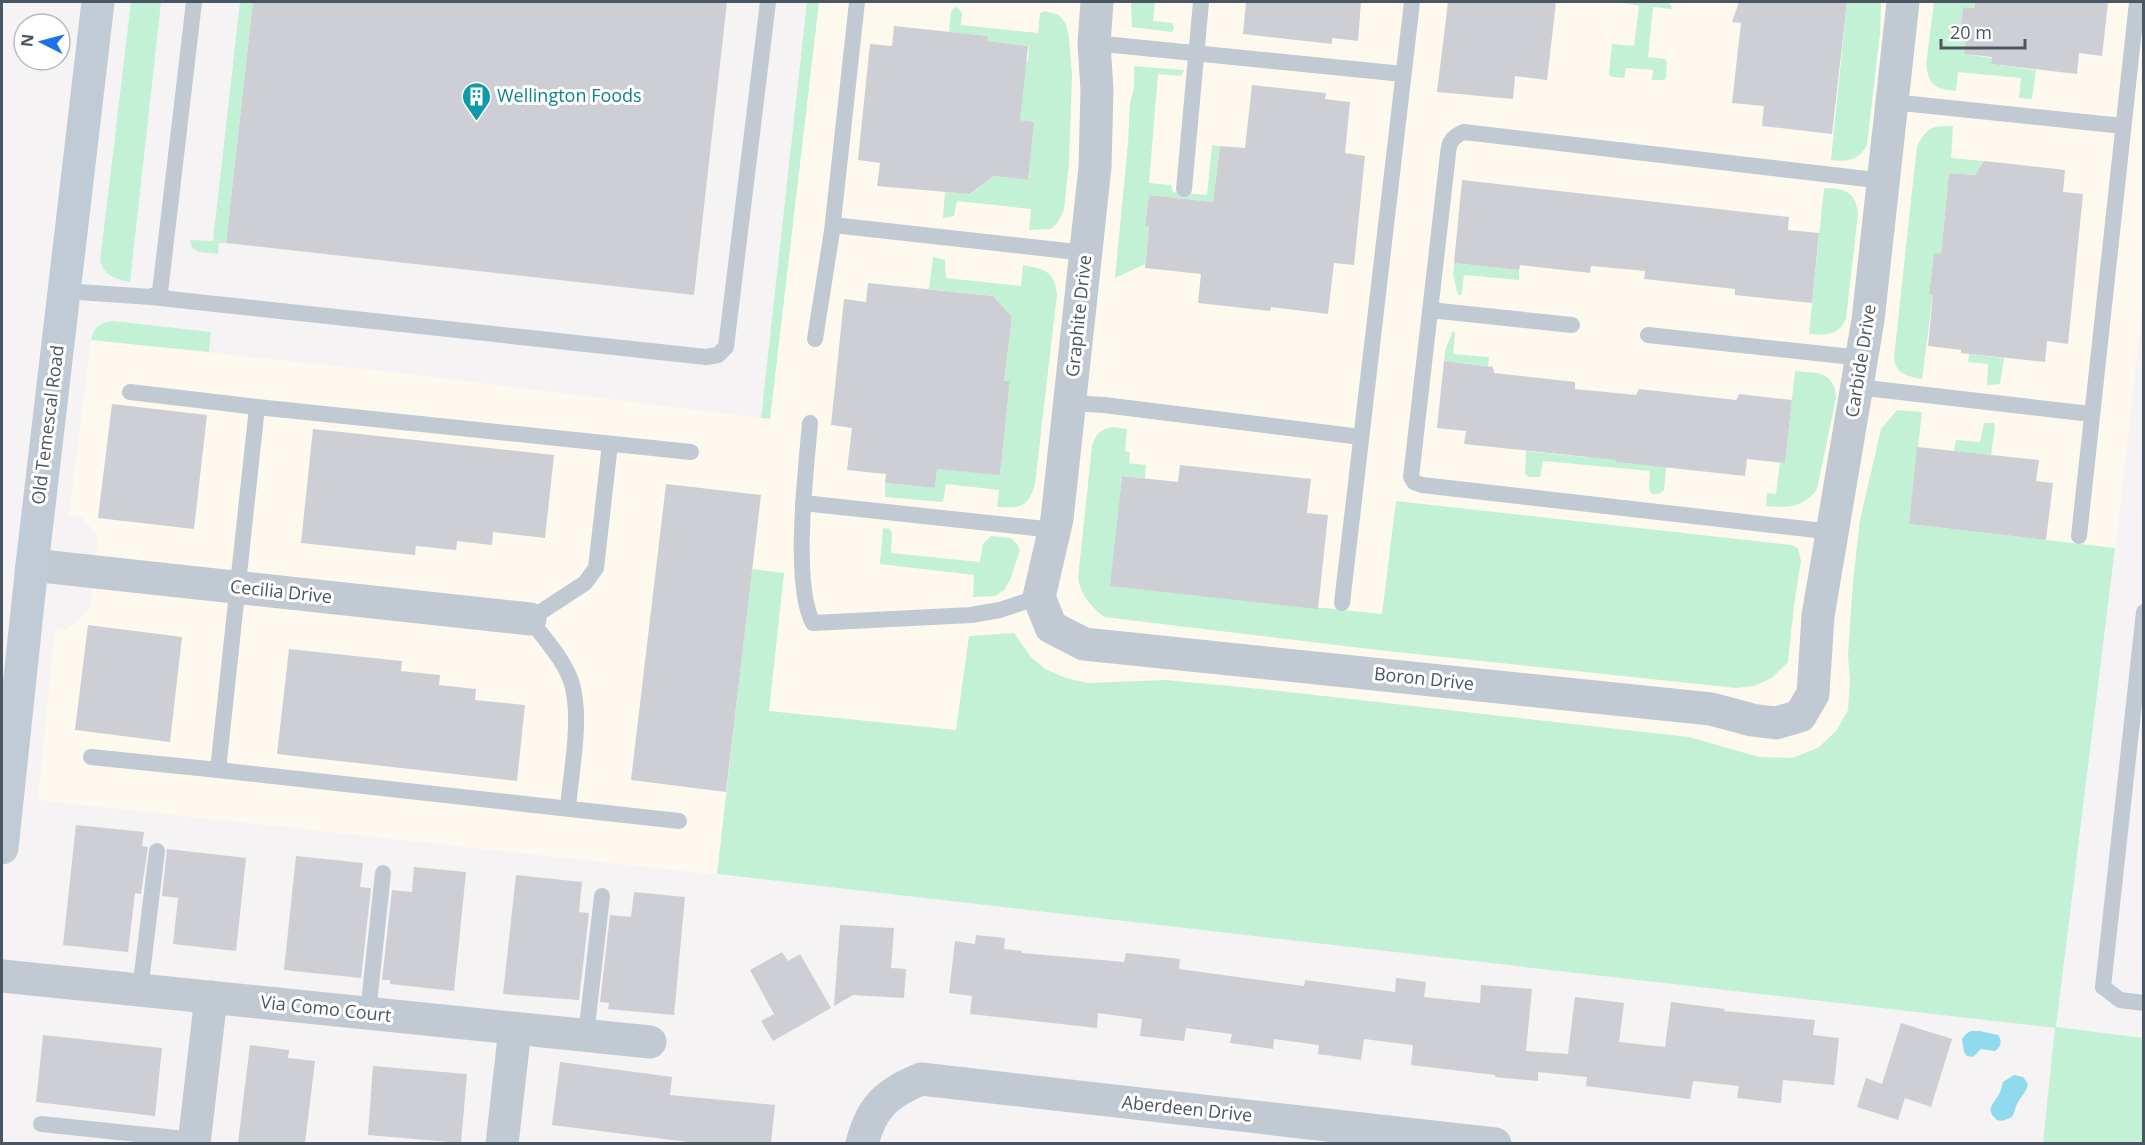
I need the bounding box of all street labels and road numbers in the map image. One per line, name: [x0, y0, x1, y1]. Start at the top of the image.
street label: Graphite Drive: [1060, 254, 1096, 378]
street label: Carbide Drive: [1839, 303, 1881, 419]
street label: Old Temescal Road: [25, 344, 69, 506]
street label: Cecilia Drive: [229, 574, 333, 608]
street label: Boron Drive: [1373, 661, 1475, 695]
street label: Via Como Court: [260, 989, 393, 1027]
street label: Aberdeen Drive: [1121, 1089, 1253, 1127]

